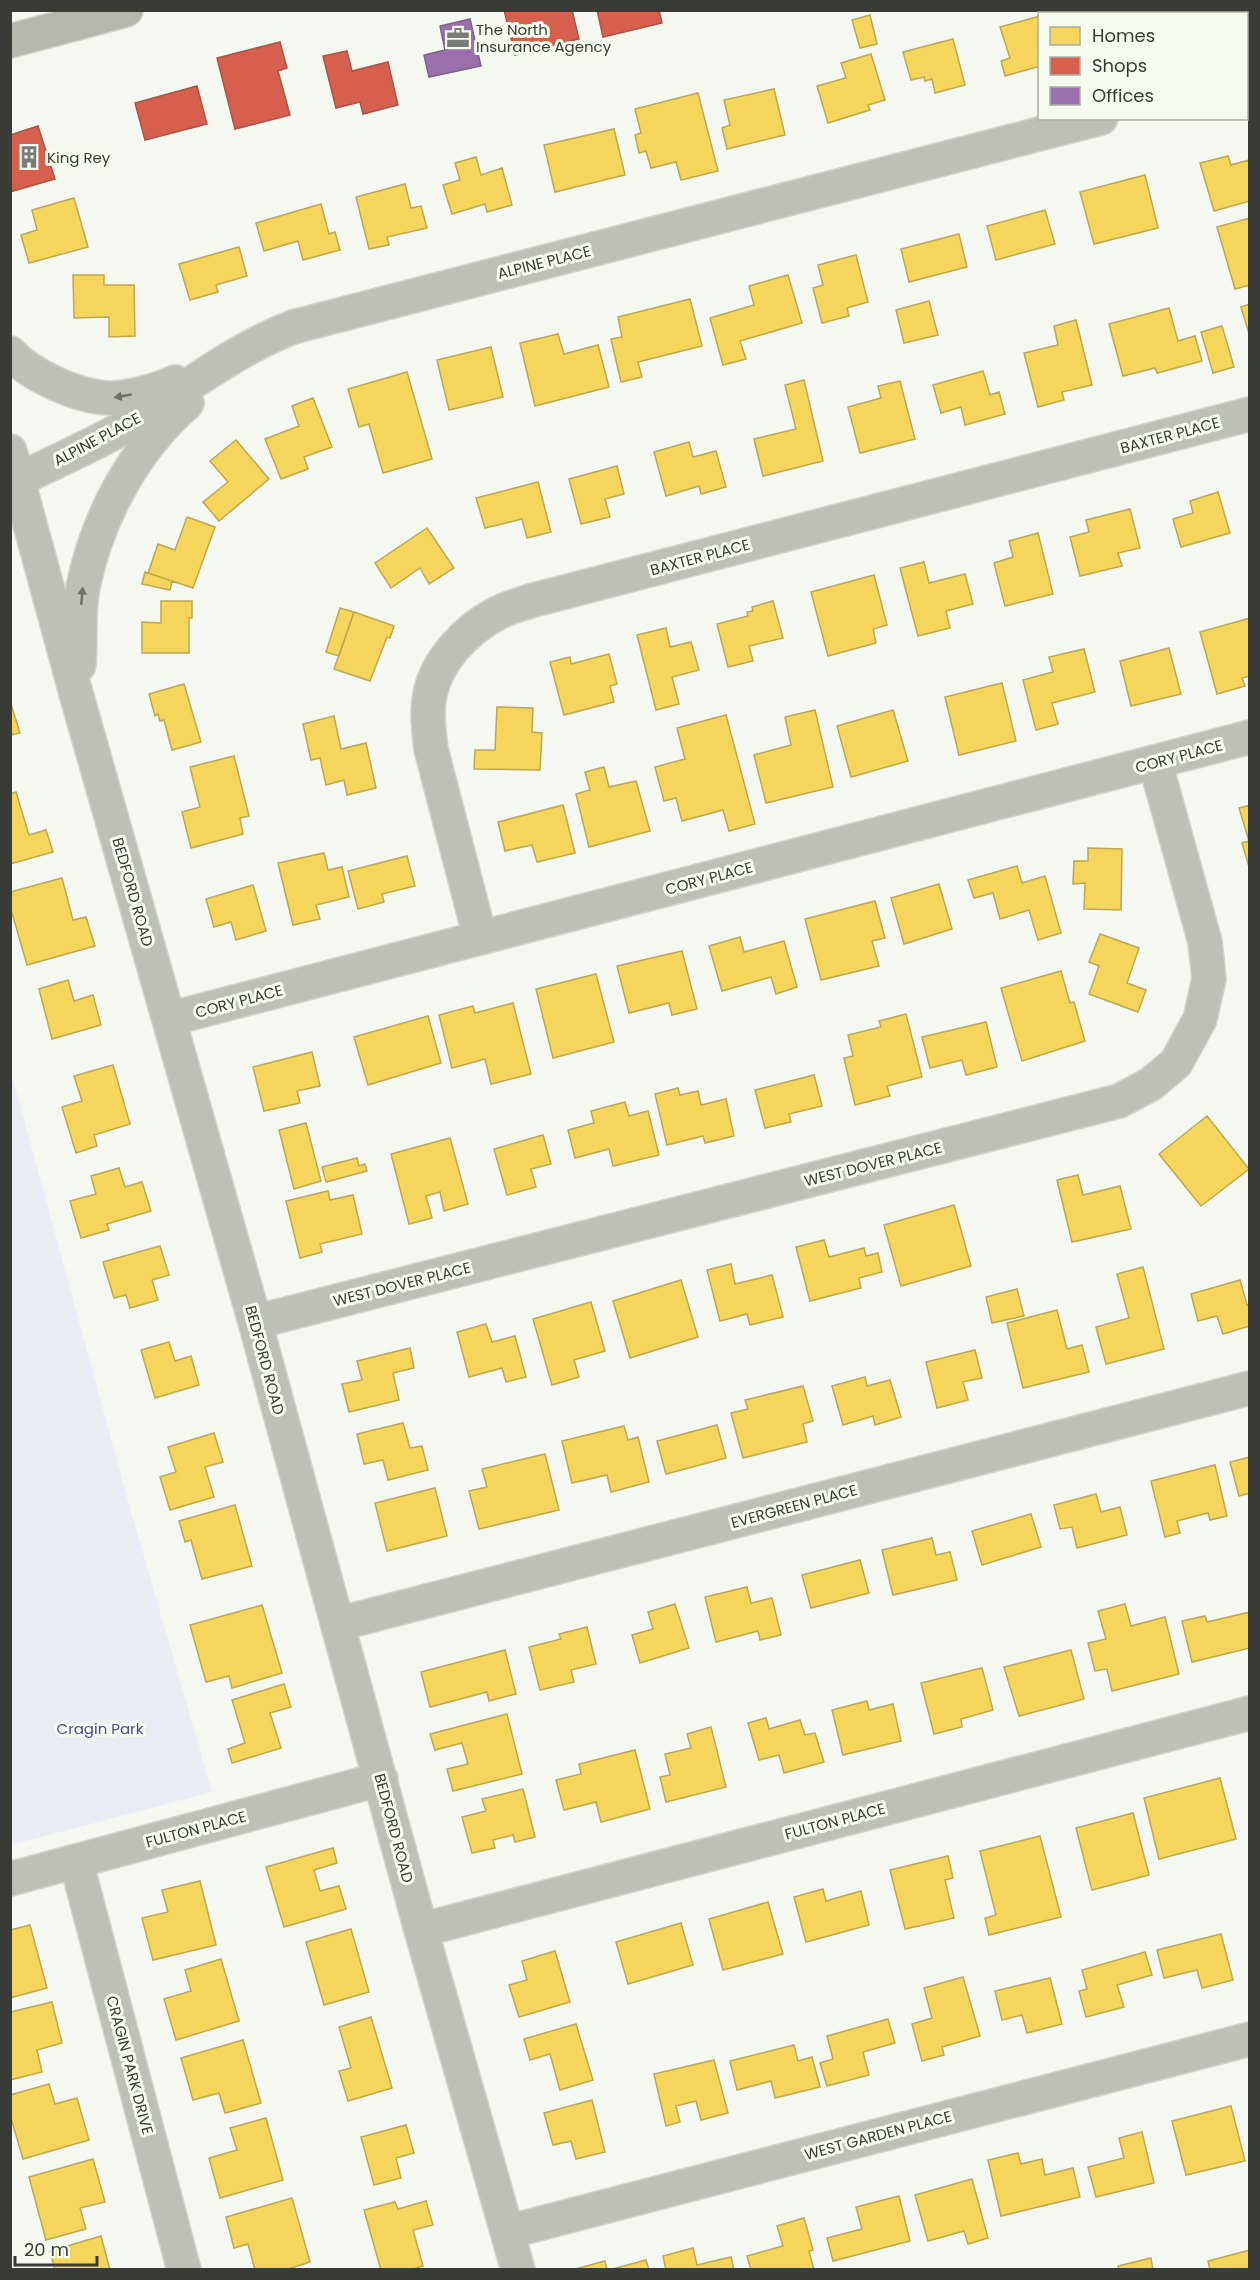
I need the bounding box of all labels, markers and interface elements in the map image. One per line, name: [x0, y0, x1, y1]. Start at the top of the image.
legend: [1038, 12, 1248, 120]
place label: The North Insurance Agency: [476, 19, 612, 57]
text: Homes: [1092, 23, 1155, 48]
office icon: The North Insurance Agency: [445, 25, 471, 51]
text: Shops: [1092, 53, 1147, 78]
text: Offices: [1092, 83, 1154, 108]
building icon: King Rey: [16, 144, 42, 170]
place label: King Rey: [47, 147, 111, 168]
street label: ALPINE PLACE: [495, 240, 593, 284]
one-way arrow: [113, 392, 132, 401]
street label: ALPINE PLACE: [50, 407, 144, 471]
street label: BAXTER PLACE: [1118, 412, 1222, 458]
street label: BAXTER PLACE: [648, 534, 752, 580]
one-way arrow: [77, 587, 87, 606]
street label: CORY PLACE: [1133, 734, 1225, 778]
street label: BEDFORD ROAD: [107, 835, 159, 949]
street label: CORY PLACE: [663, 856, 755, 900]
street label: CORY PLACE: [193, 979, 285, 1023]
street label: WEST DOVER PLACE: [802, 1137, 944, 1191]
street label: WEST DOVER PLACE: [331, 1257, 473, 1311]
street label: BEDFORD ROAD: [240, 1303, 290, 1417]
street label: EVERGREEN PLACE: [729, 1479, 859, 1533]
park label: Cragin Park: [57, 1718, 144, 1739]
street label: BEDFORD ROAD: [369, 1771, 419, 1885]
street label: FULTON PLACE: [782, 1798, 888, 1844]
street label: FULTON PLACE: [143, 1806, 249, 1852]
street label: CRAGIN PARK DRIVE: [101, 1993, 159, 2137]
street label: WEST GARDEN PLACE: [802, 2105, 954, 2165]
scale bar: [15, 2229, 98, 2267]
text: 20 m: [24, 2237, 69, 2262]

